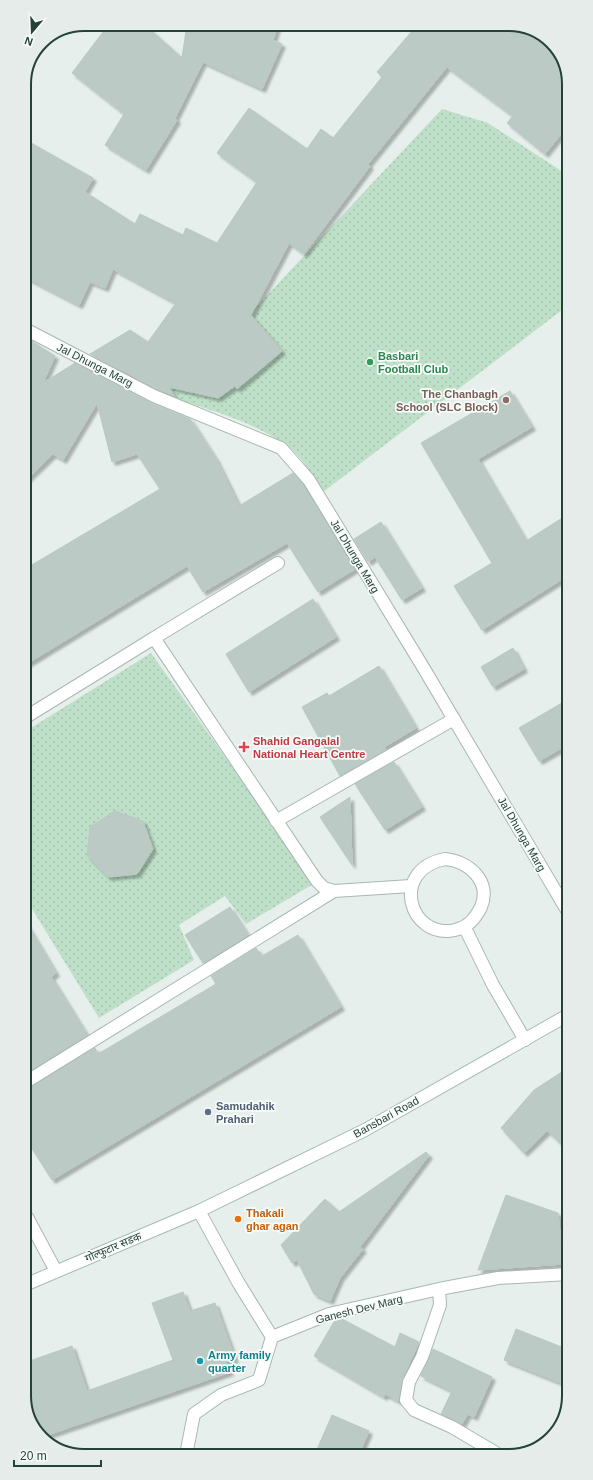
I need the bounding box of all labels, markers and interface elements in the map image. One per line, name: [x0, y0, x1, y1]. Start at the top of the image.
north arrow: [12, 12, 52, 52]
text: N: [23, 34, 34, 48]
street label: Jal Dhunga Marg: [55, 341, 135, 389]
place label: Basbari Football Club: [378, 350, 449, 375]
marker: Basbari Football Club: [365, 357, 375, 367]
place label: The Chanbagh School (SLC Block): [396, 388, 498, 413]
marker: The Chanbagh School (SLC Block): [501, 395, 511, 405]
street label: Jal Dhunga Marg: [328, 517, 382, 595]
place label: Shahid Gangalal National Heart Centre: [253, 735, 365, 760]
marker: Shahid Gangalal National Heart Centre: [238, 741, 250, 753]
street label: Jal Dhunga Marg: [496, 795, 548, 873]
street label: Bansbari Road: [351, 1094, 421, 1140]
place label: Samudahik Prahari: [216, 1100, 276, 1125]
marker: Samudahik Prahari: [203, 1107, 213, 1117]
place label: Thakali ghar agan: [246, 1207, 299, 1232]
marker: Thakali ghar agan: [233, 1214, 243, 1224]
street label: गोल्फुटार सडक: [83, 1230, 144, 1265]
street label: Ganesh Dev Marg: [314, 1292, 404, 1326]
place label: Army family quarter: [208, 1349, 272, 1374]
marker: Army family quarter: [195, 1356, 205, 1366]
scale bar: [14, 1442, 101, 1468]
text: 20 m: [20, 1449, 47, 1463]

